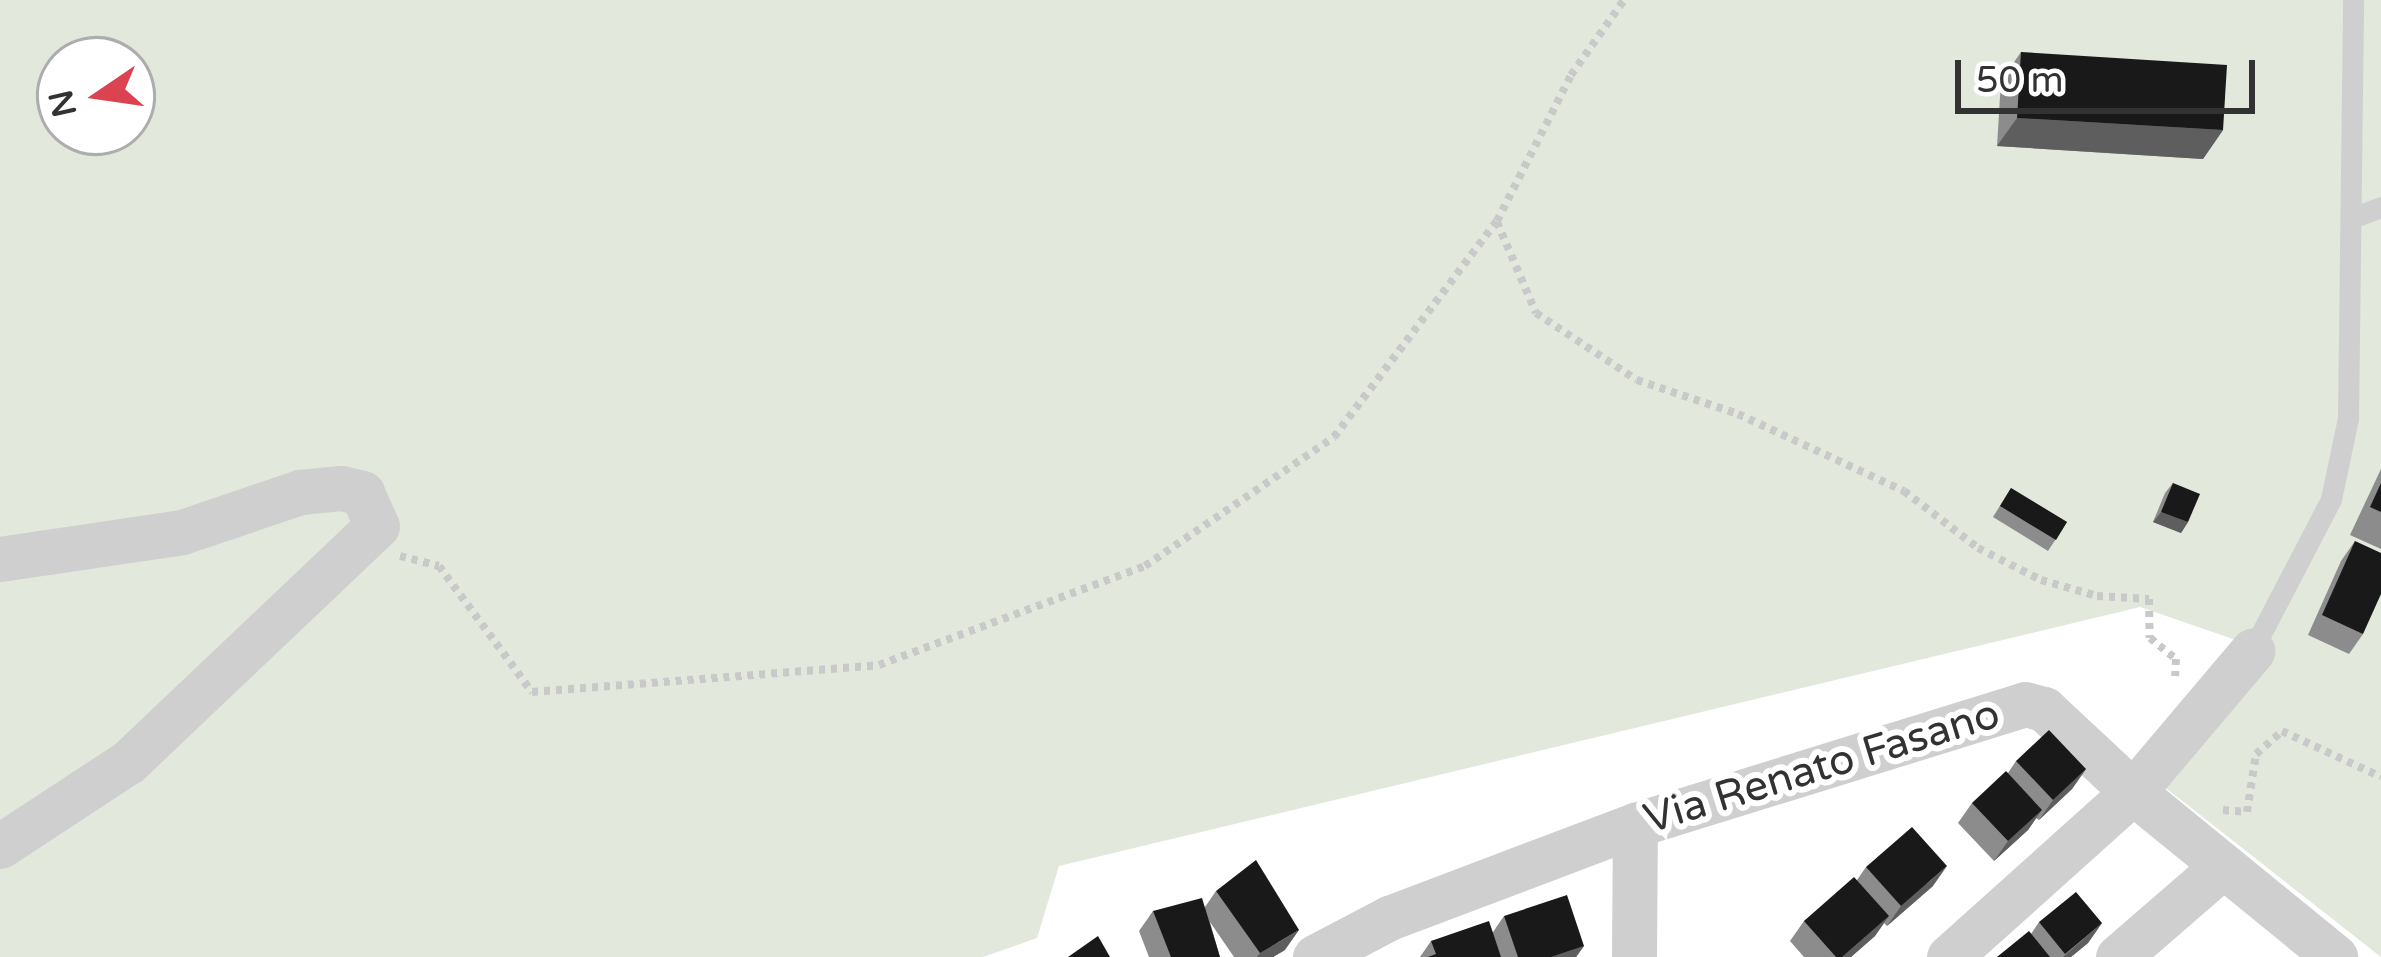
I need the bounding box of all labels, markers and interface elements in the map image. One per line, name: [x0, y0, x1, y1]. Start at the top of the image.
north arrow: [36, 36, 156, 156]
scale bar: [1961, 36, 2261, 110]
text: 50 m: [1976, 59, 2064, 102]
text: N: [41, 86, 85, 121]
street label: Via Renato Fasano: [1638, 689, 2006, 845]

